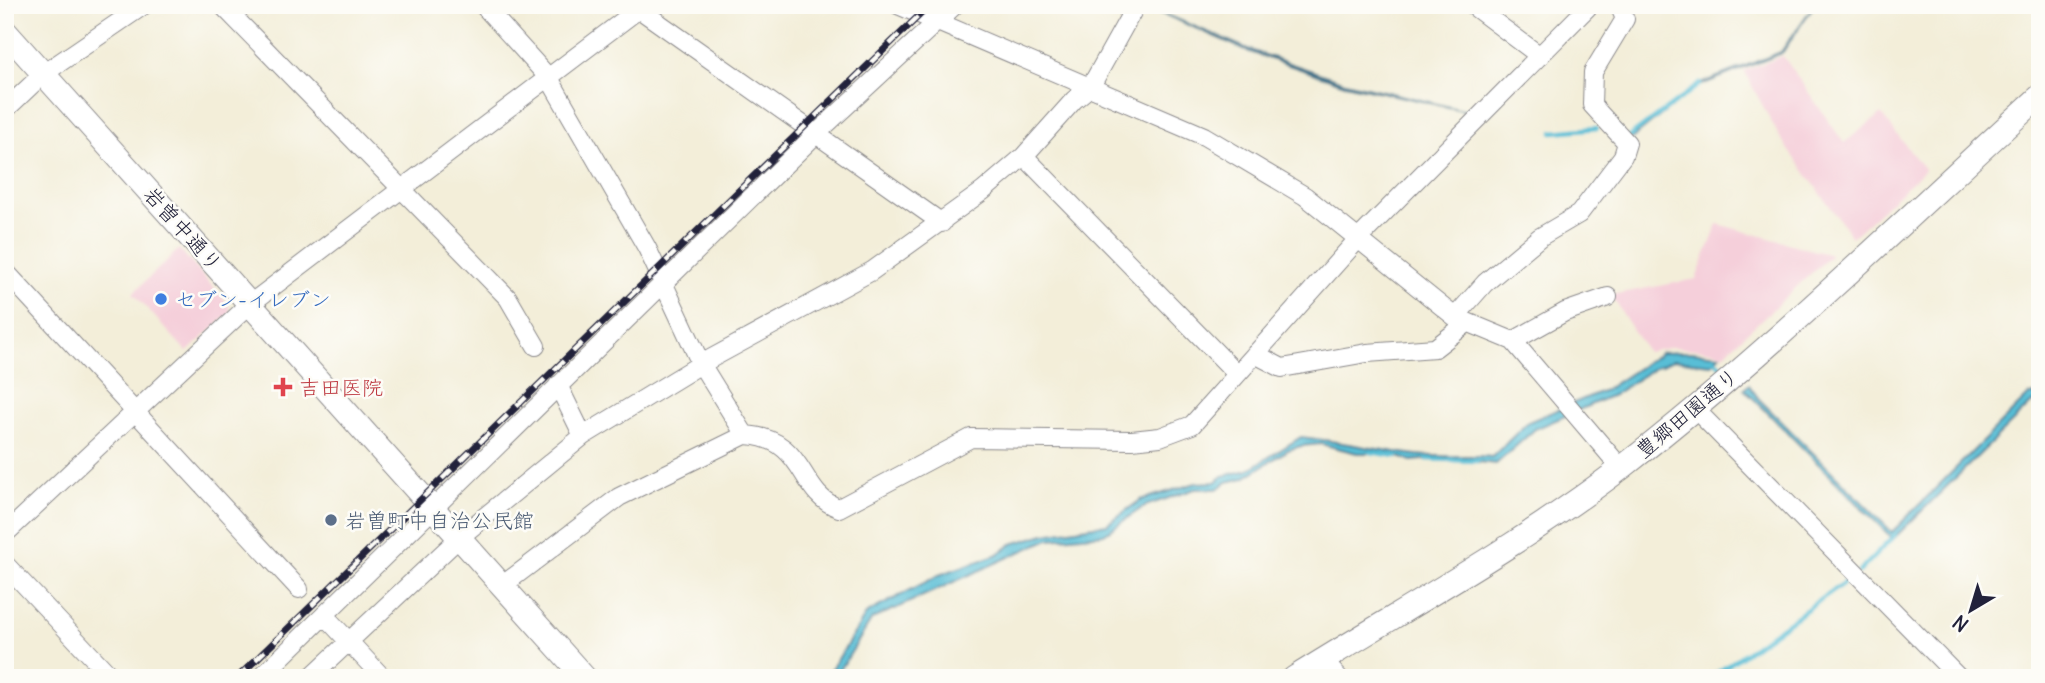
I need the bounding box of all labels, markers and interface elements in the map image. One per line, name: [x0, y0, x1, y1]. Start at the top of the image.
street label: 岩曽中通り: [138, 181, 228, 277]
place label: セブン-イレブン: [175, 286, 331, 313]
marker: セブン-イレブン: [153, 291, 169, 307]
street label: 豊郷田園通り: [1630, 362, 1744, 464]
place label: 吉田医院: [299, 374, 383, 401]
marker: 吉田医院: [273, 377, 293, 397]
place label: 岩曽町中自治公民館: [345, 507, 534, 534]
marker: 岩曽町中自治公民館: [323, 512, 339, 528]
north arrow: [1937, 574, 2007, 644]
text: N: [1948, 610, 1973, 637]

